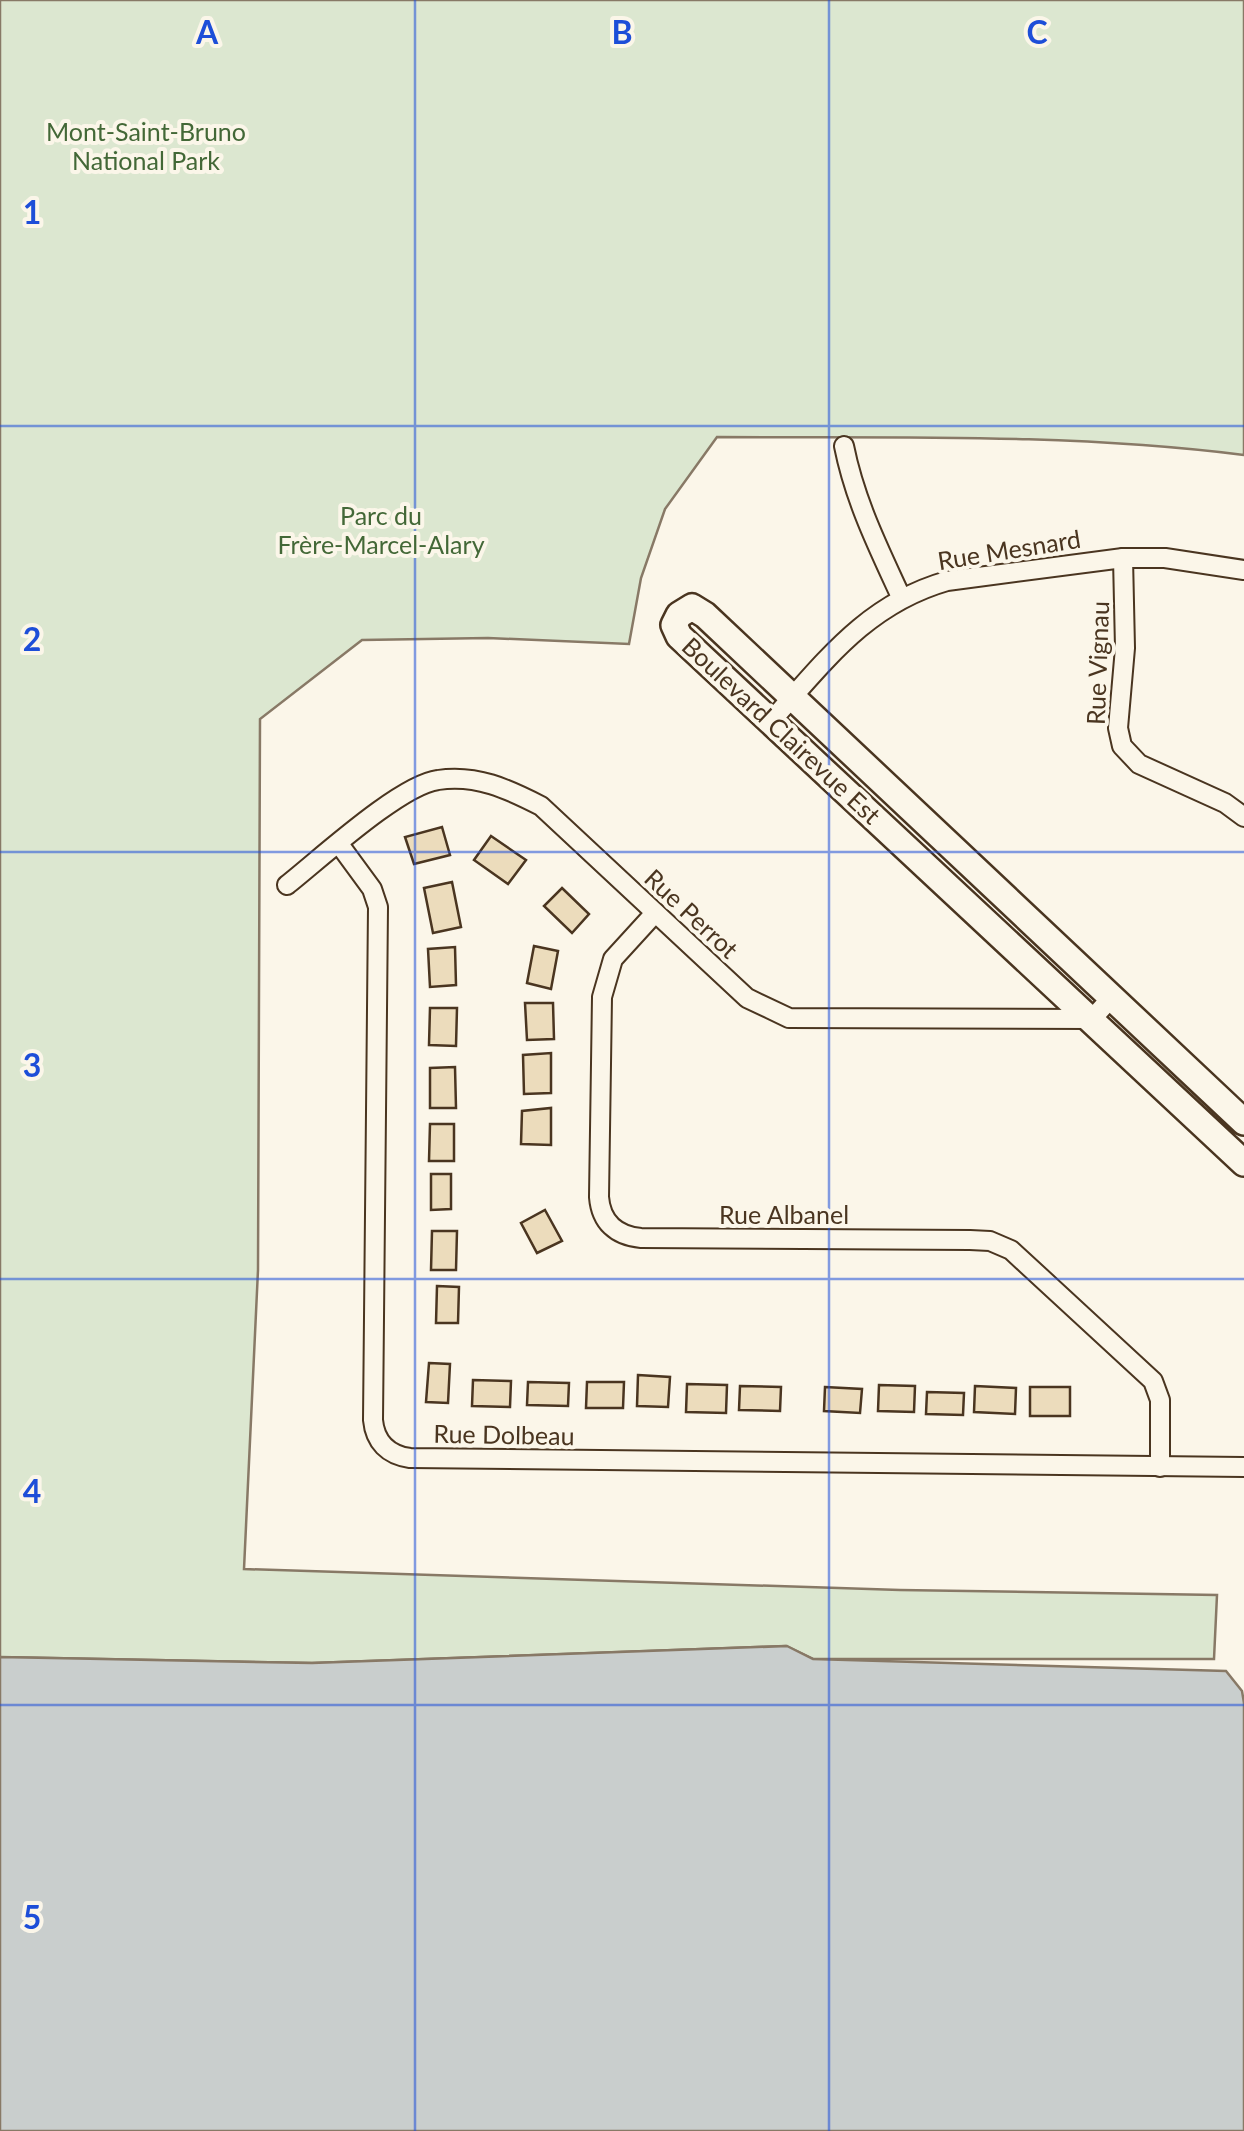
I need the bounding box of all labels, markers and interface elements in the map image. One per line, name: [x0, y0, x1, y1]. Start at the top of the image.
text: A: [195, 12, 219, 51]
text: B: [611, 12, 633, 51]
text: C: [1026, 12, 1048, 51]
park label: Mont-Saint-Bruno National Park: [46, 116, 246, 175]
text: 1: [23, 192, 41, 231]
park label: Parc du Frère-Marcel-Alary: [277, 500, 485, 559]
street label: Rue Mesnard: [935, 523, 1083, 575]
street label: Rue Vignau: [1080, 600, 1114, 726]
text: 2: [23, 619, 41, 658]
street label: Boulevard Clairevue Est: [677, 630, 887, 830]
street label: Rue Perrot: [639, 862, 745, 964]
text: 3: [23, 1045, 41, 1084]
street label: Rue Albanel: [719, 1199, 849, 1229]
street label: Rue Dolbeau: [433, 1418, 575, 1450]
text: 4: [23, 1471, 41, 1510]
text: 5: [23, 1897, 41, 1936]

